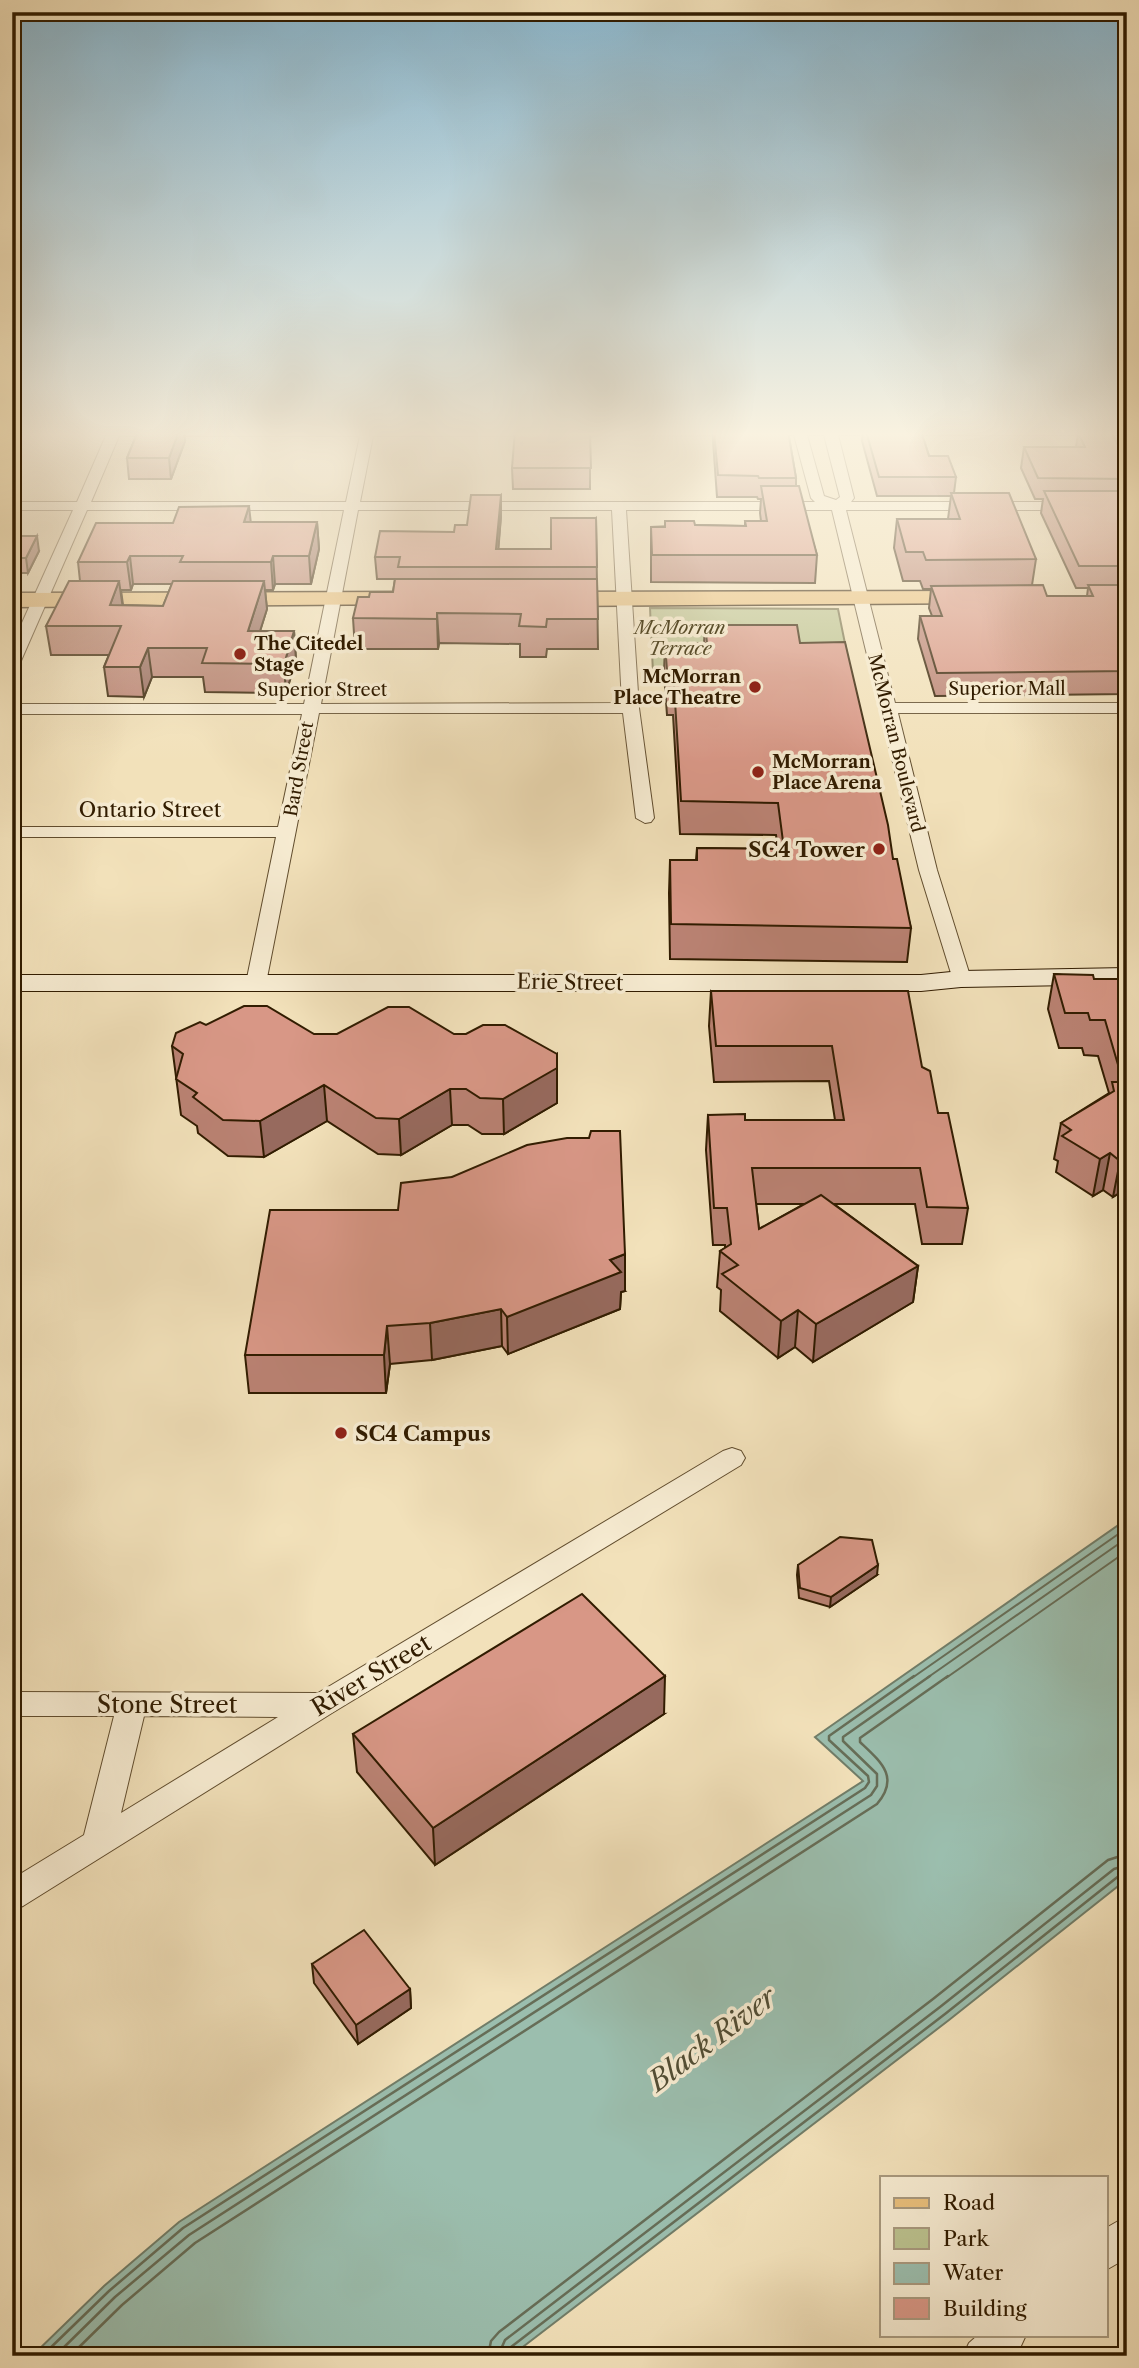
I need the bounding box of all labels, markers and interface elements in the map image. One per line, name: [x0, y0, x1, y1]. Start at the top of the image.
park label: McMorran Terrace: [633, 617, 726, 660]
place label: The Citedel Stage: [254, 633, 363, 676]
marker: The Citedel Stage: [232, 646, 248, 662]
street label: McMorran Boulevard: [863, 651, 929, 835]
place label: McMorran Place Theatre: [613, 666, 742, 709]
street label: Superior Mall: [948, 678, 1066, 700]
street label: Superior Street: [257, 679, 388, 701]
marker: McMorran Place Theatre: [747, 679, 763, 695]
street label: Bard Street: [280, 719, 318, 818]
place label: McMorran Place Arena: [772, 751, 882, 794]
marker: McMorran Place Arena: [750, 764, 766, 780]
street label: Ontario Street: [79, 797, 222, 822]
place label: SC4 Tower: [748, 837, 866, 862]
marker: SC4 Tower: [871, 841, 887, 857]
street label: Erie Street: [516, 969, 624, 995]
place label: SC4 Campus: [355, 1421, 491, 1446]
marker: SC4 Campus: [333, 1425, 349, 1441]
street label: River Street: [306, 1628, 437, 1722]
street label: Stone Street: [97, 1690, 238, 1719]
water label: Black River: [640, 1979, 784, 2099]
legend: [880, 2176, 1108, 2336]
text: Road: [943, 2190, 995, 2215]
text: Park: [943, 2226, 989, 2251]
text: Water: [942, 2260, 1003, 2285]
text: Building: [943, 2296, 1028, 2321]

